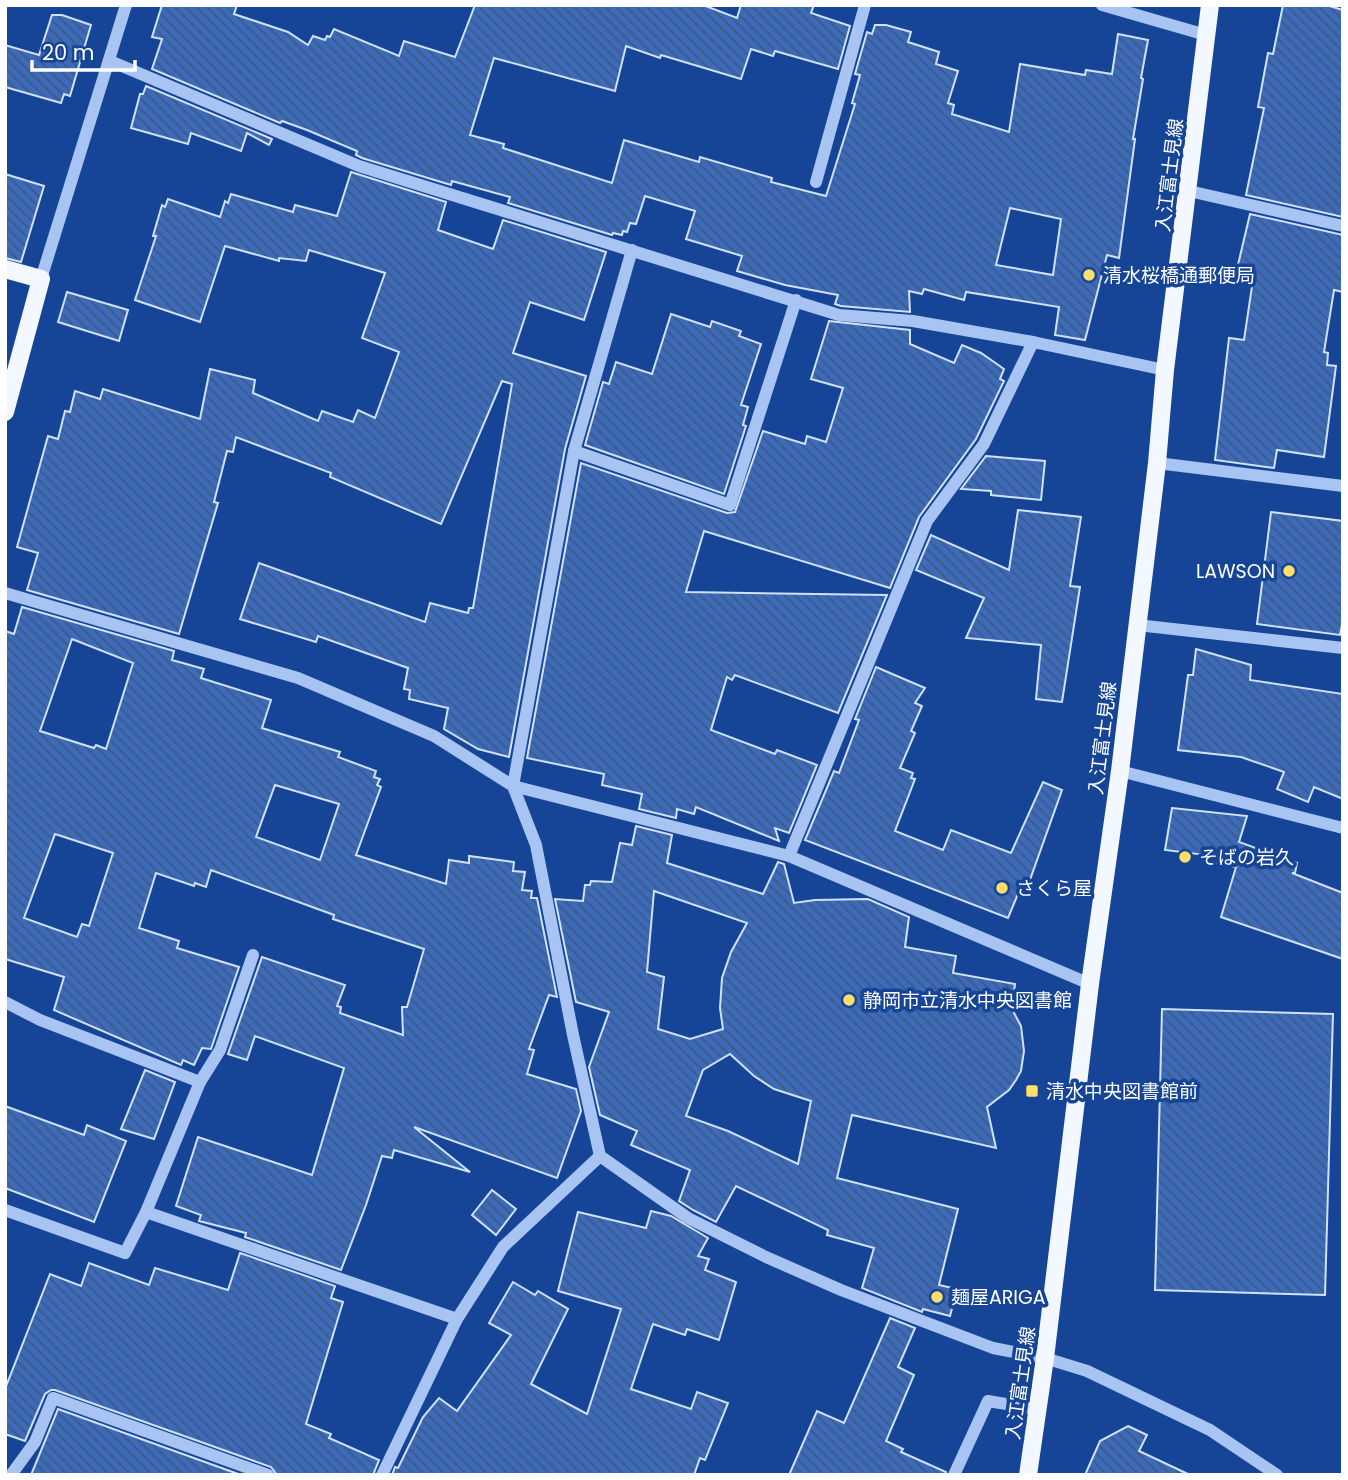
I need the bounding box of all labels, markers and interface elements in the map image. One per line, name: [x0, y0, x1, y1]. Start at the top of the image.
scale bar: [32, 28, 135, 72]
text: 20 m: [42, 38, 95, 67]
street label: 入江富士見線: [1149, 117, 1190, 233]
place label: 清水桜橋通郵便局: [1103, 262, 1255, 289]
marker: 清水桜橋通郵便局: [1081, 267, 1097, 283]
place label: LAWSON: [1196, 558, 1275, 585]
marker: LAWSON: [1281, 563, 1297, 579]
street label: 入江富士見線: [1082, 680, 1123, 796]
place label: そばの岩久: [1199, 844, 1294, 871]
marker: そばの岩久: [1177, 849, 1193, 865]
place label: さくら屋: [1016, 875, 1092, 902]
marker: さくら屋: [994, 880, 1010, 896]
place label: 静岡市立清水中央図書館: [863, 987, 1072, 1014]
marker: 静岡市立清水中央図書館: [841, 992, 857, 1008]
place label: 清水中央図書館前: [1046, 1078, 1198, 1105]
marker: 清水中央図書館前: [1024, 1083, 1040, 1099]
place label: 麺屋ARIGA: [951, 1284, 1046, 1311]
marker: 麺屋ARIGA: [929, 1289, 945, 1305]
street label: 入江富士見線: [999, 1325, 1042, 1441]

